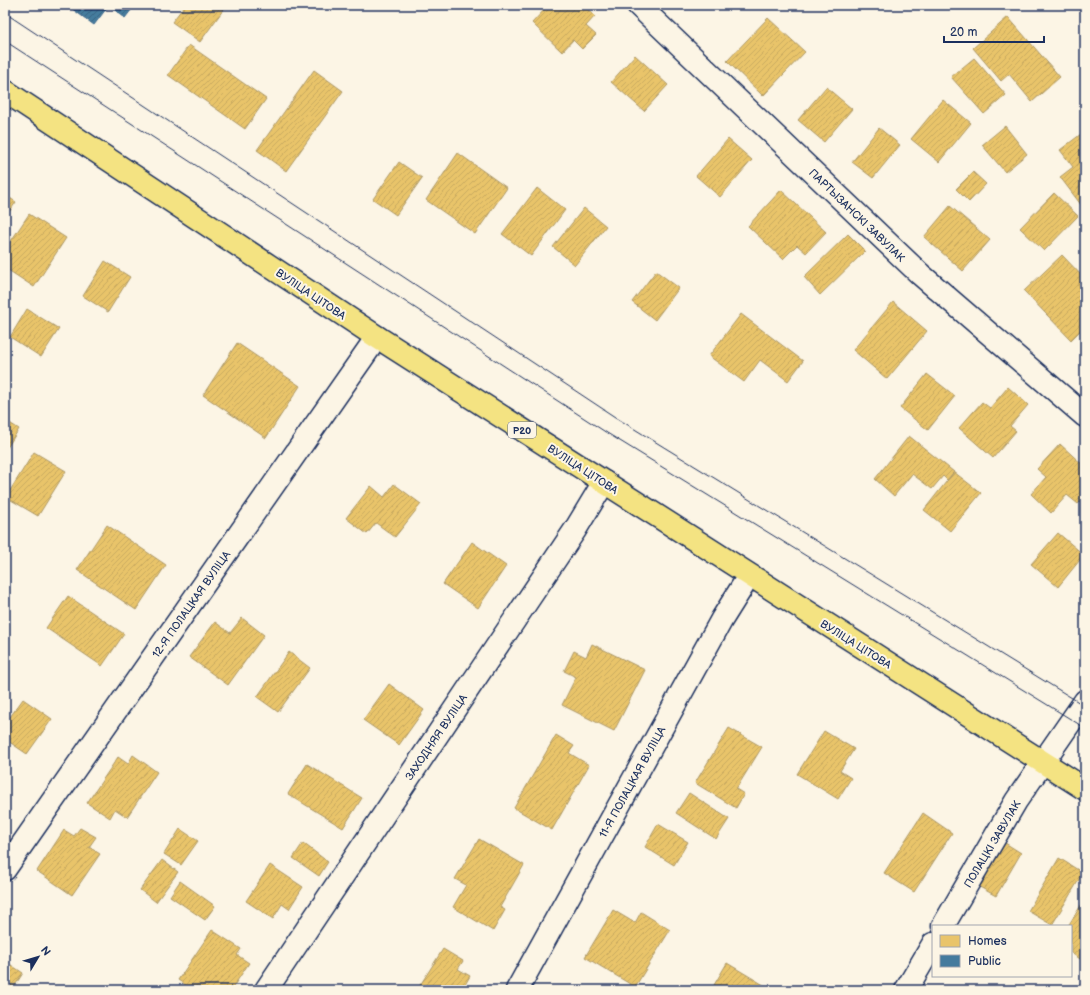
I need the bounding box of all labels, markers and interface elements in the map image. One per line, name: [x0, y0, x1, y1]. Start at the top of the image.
scale bar: [944, 18, 1044, 44]
text: 20 m: [950, 25, 977, 40]
street label: ПАРТЫЗАНСКІ ЗАВУЛАК: [806, 166, 908, 265]
street label: ВУЛІЦА ЦІТОВА: [273, 266, 348, 323]
road number: Р20: [508, 422, 536, 438]
street label: ВУЛІЦА ЦІТОВА: [545, 442, 621, 497]
street label: 12-Я ПОЛАЦКАЯ ВУЛІЦА: [150, 548, 233, 660]
street label: ВУЛІЦА ЦІТОВА: [818, 617, 894, 672]
street label: ЗАХОДНЯЯ ВУЛІЦА: [403, 692, 470, 783]
street label: 11-Я ПОЛАЦКАЯ ВУЛІЦА: [596, 724, 669, 840]
street label: ПОЛАЦКІ ЗАВУЛАК: [961, 798, 1024, 890]
legend: [932, 925, 1072, 977]
text: Homes: [968, 934, 1007, 949]
north arrow: [18, 937, 58, 977]
text: N: [38, 944, 53, 958]
text: Public: [968, 954, 1001, 969]

